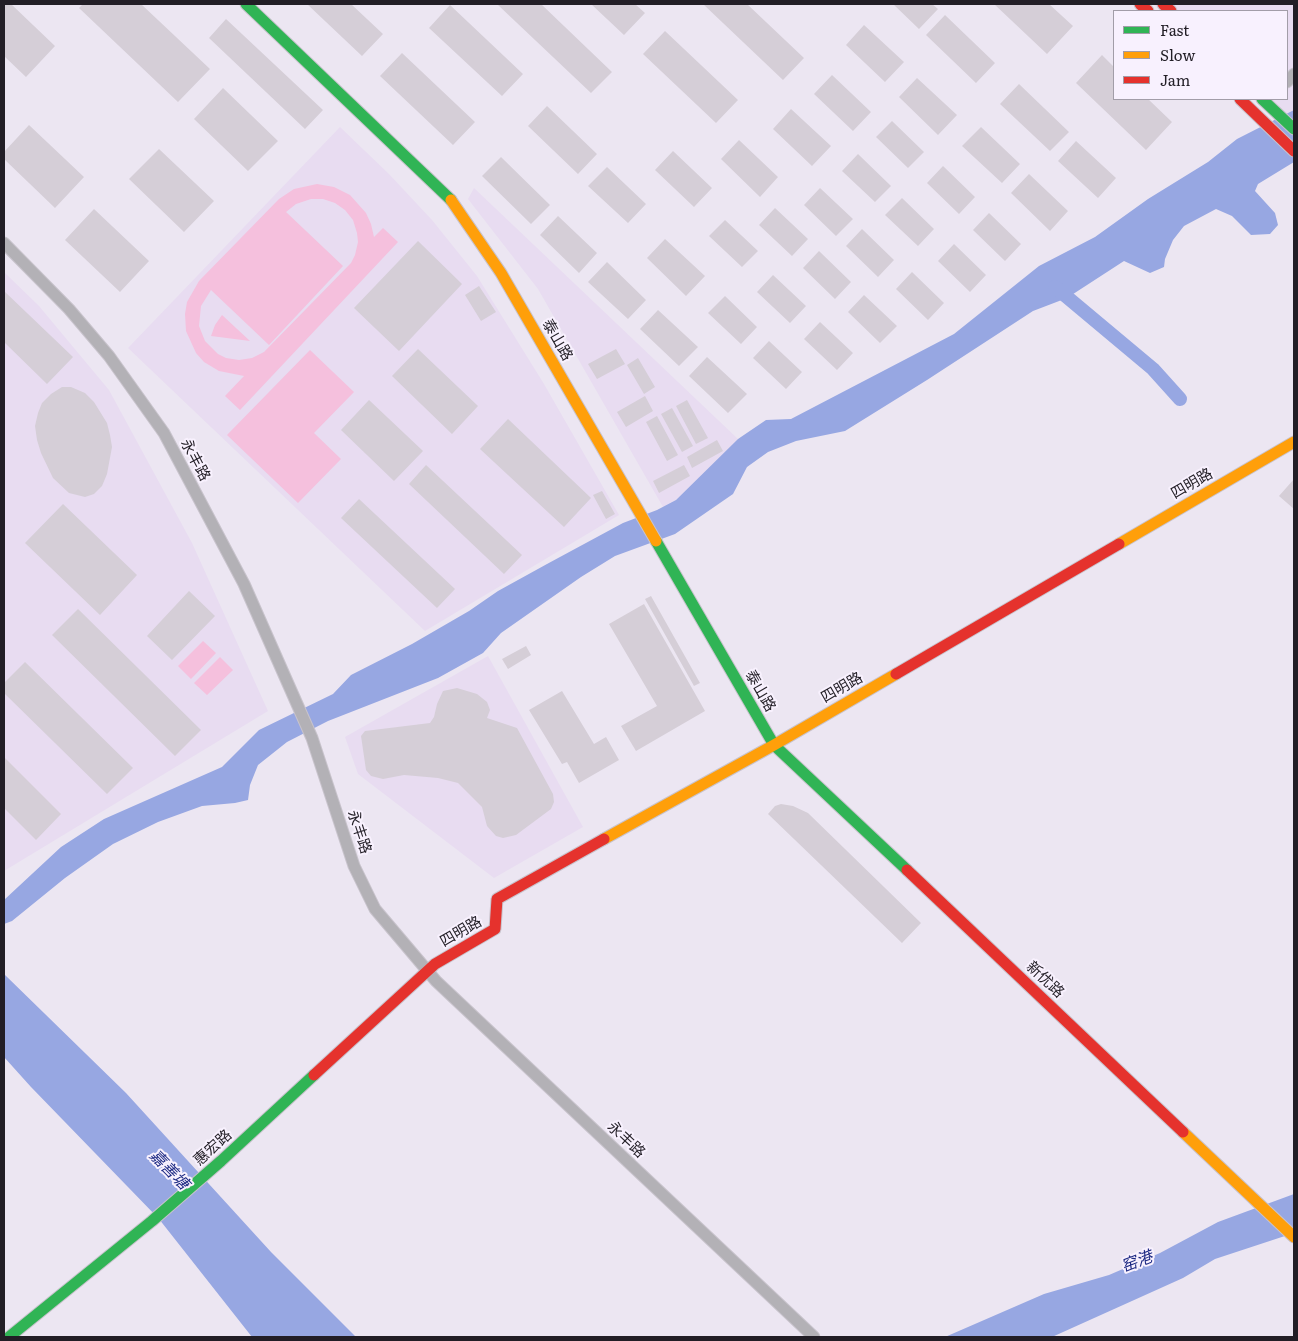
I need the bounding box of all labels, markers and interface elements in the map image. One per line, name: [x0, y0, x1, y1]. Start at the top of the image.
legend: [1113, 10, 1288, 100]
text: Fast: [1160, 18, 1189, 41]
text: Slow: [1160, 43, 1195, 66]
text: Jam: [1160, 68, 1190, 91]
street label: 泰山路: [538, 316, 576, 364]
street label: 永丰路: [176, 436, 214, 484]
street label: 四明路: [1168, 465, 1216, 503]
street label: 泰山路: [741, 667, 779, 715]
street label: 四明路: [818, 669, 866, 707]
street label: 永丰路: [343, 808, 375, 856]
street label: 四明路: [437, 913, 485, 951]
street label: 新优路: [1022, 958, 1068, 1002]
street label: 永丰路: [603, 1118, 649, 1162]
street label: 惠宏路: [190, 1126, 236, 1170]
water label: 嘉善塘: [145, 1146, 193, 1194]
water label: 窑港: [1119, 1247, 1155, 1277]

